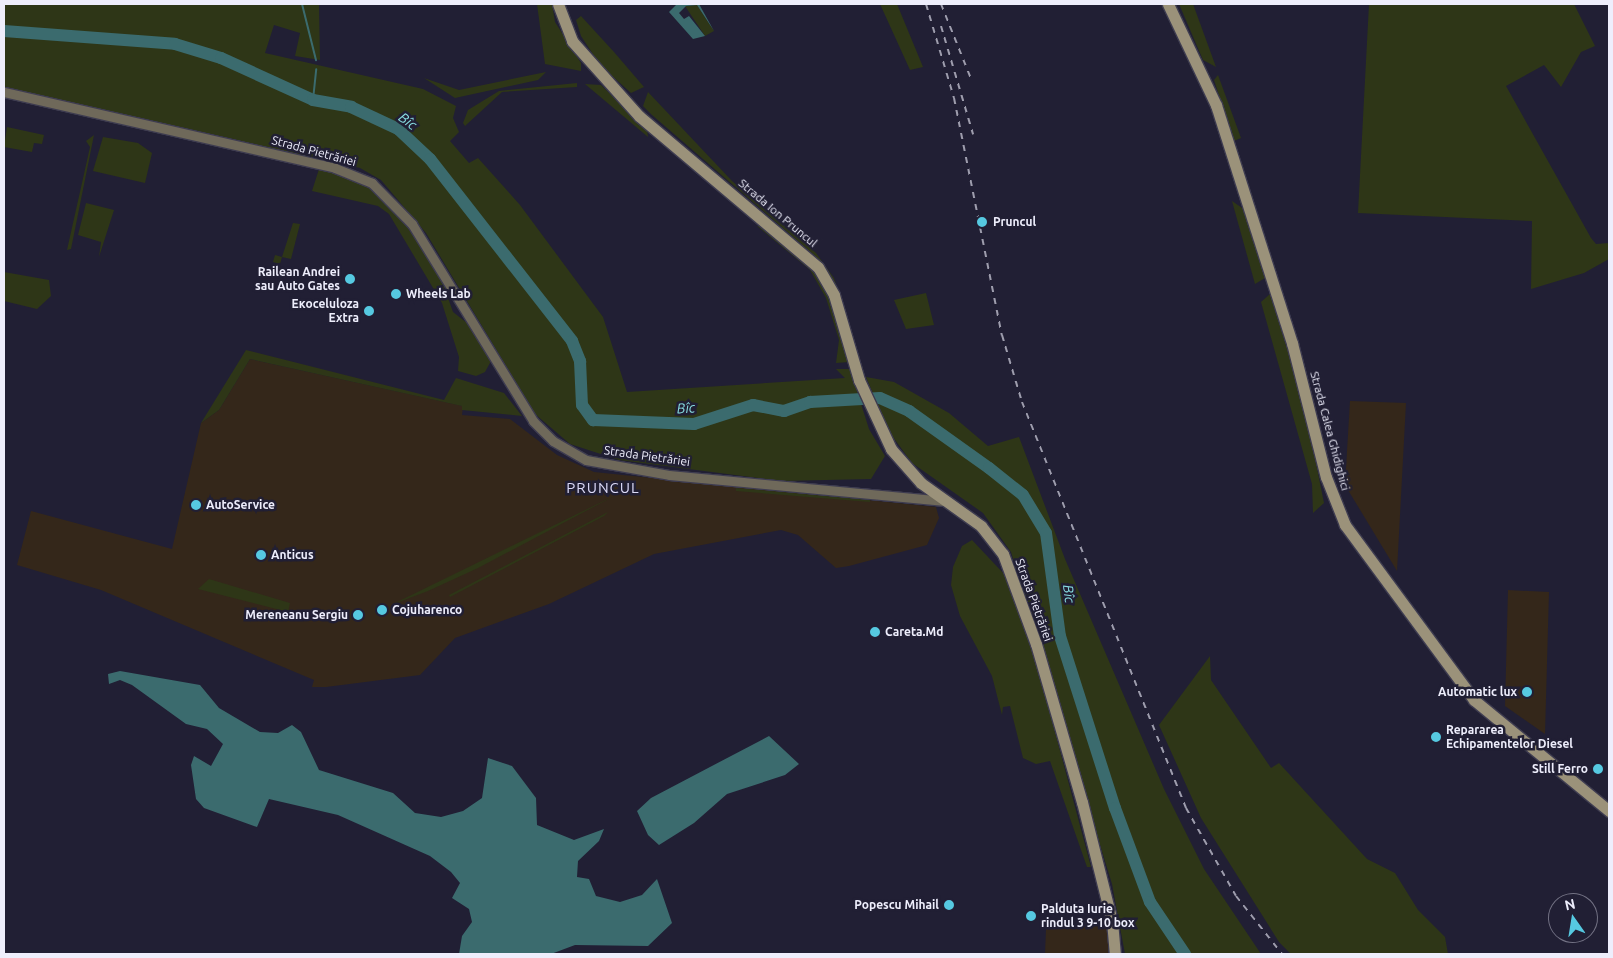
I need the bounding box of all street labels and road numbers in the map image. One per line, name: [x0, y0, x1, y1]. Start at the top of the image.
street label: Strada Pietrăriei: [270, 133, 358, 169]
street label: Strada Ion Pruncul: [736, 176, 820, 250]
street label: Strada Calea Ghidighici: [1307, 370, 1353, 492]
street label: Strada Pietrăriei: [603, 443, 691, 469]
street label: Strada Pietrăriei: [1012, 557, 1056, 643]

